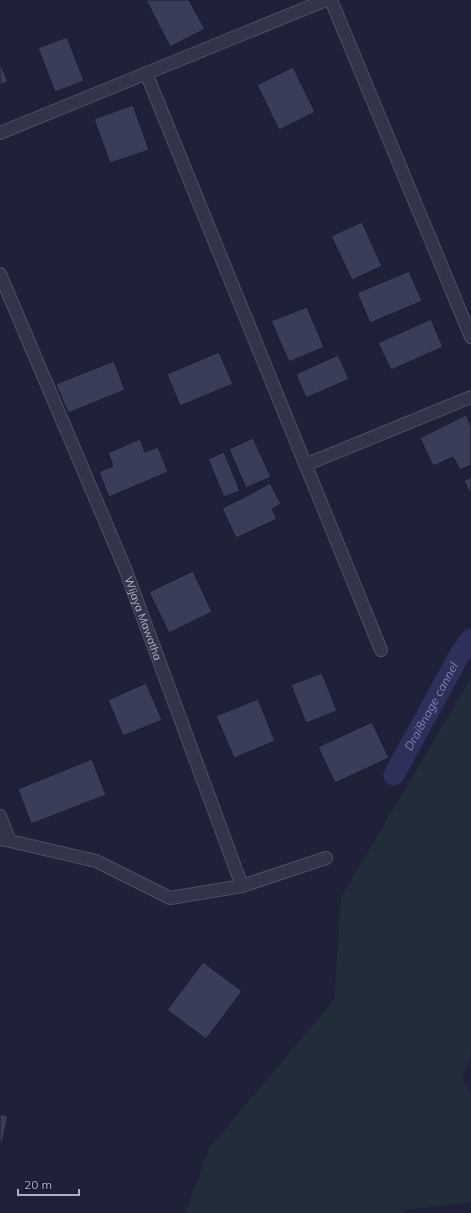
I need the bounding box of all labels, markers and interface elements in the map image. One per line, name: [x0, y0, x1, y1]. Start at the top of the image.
street label: Wijaya Mawatha: [121, 575, 165, 662]
water label: Drai8nage cannel: [401, 659, 461, 753]
scale bar: [18, 1171, 79, 1197]
text: 20 m: [24, 1177, 52, 1192]

